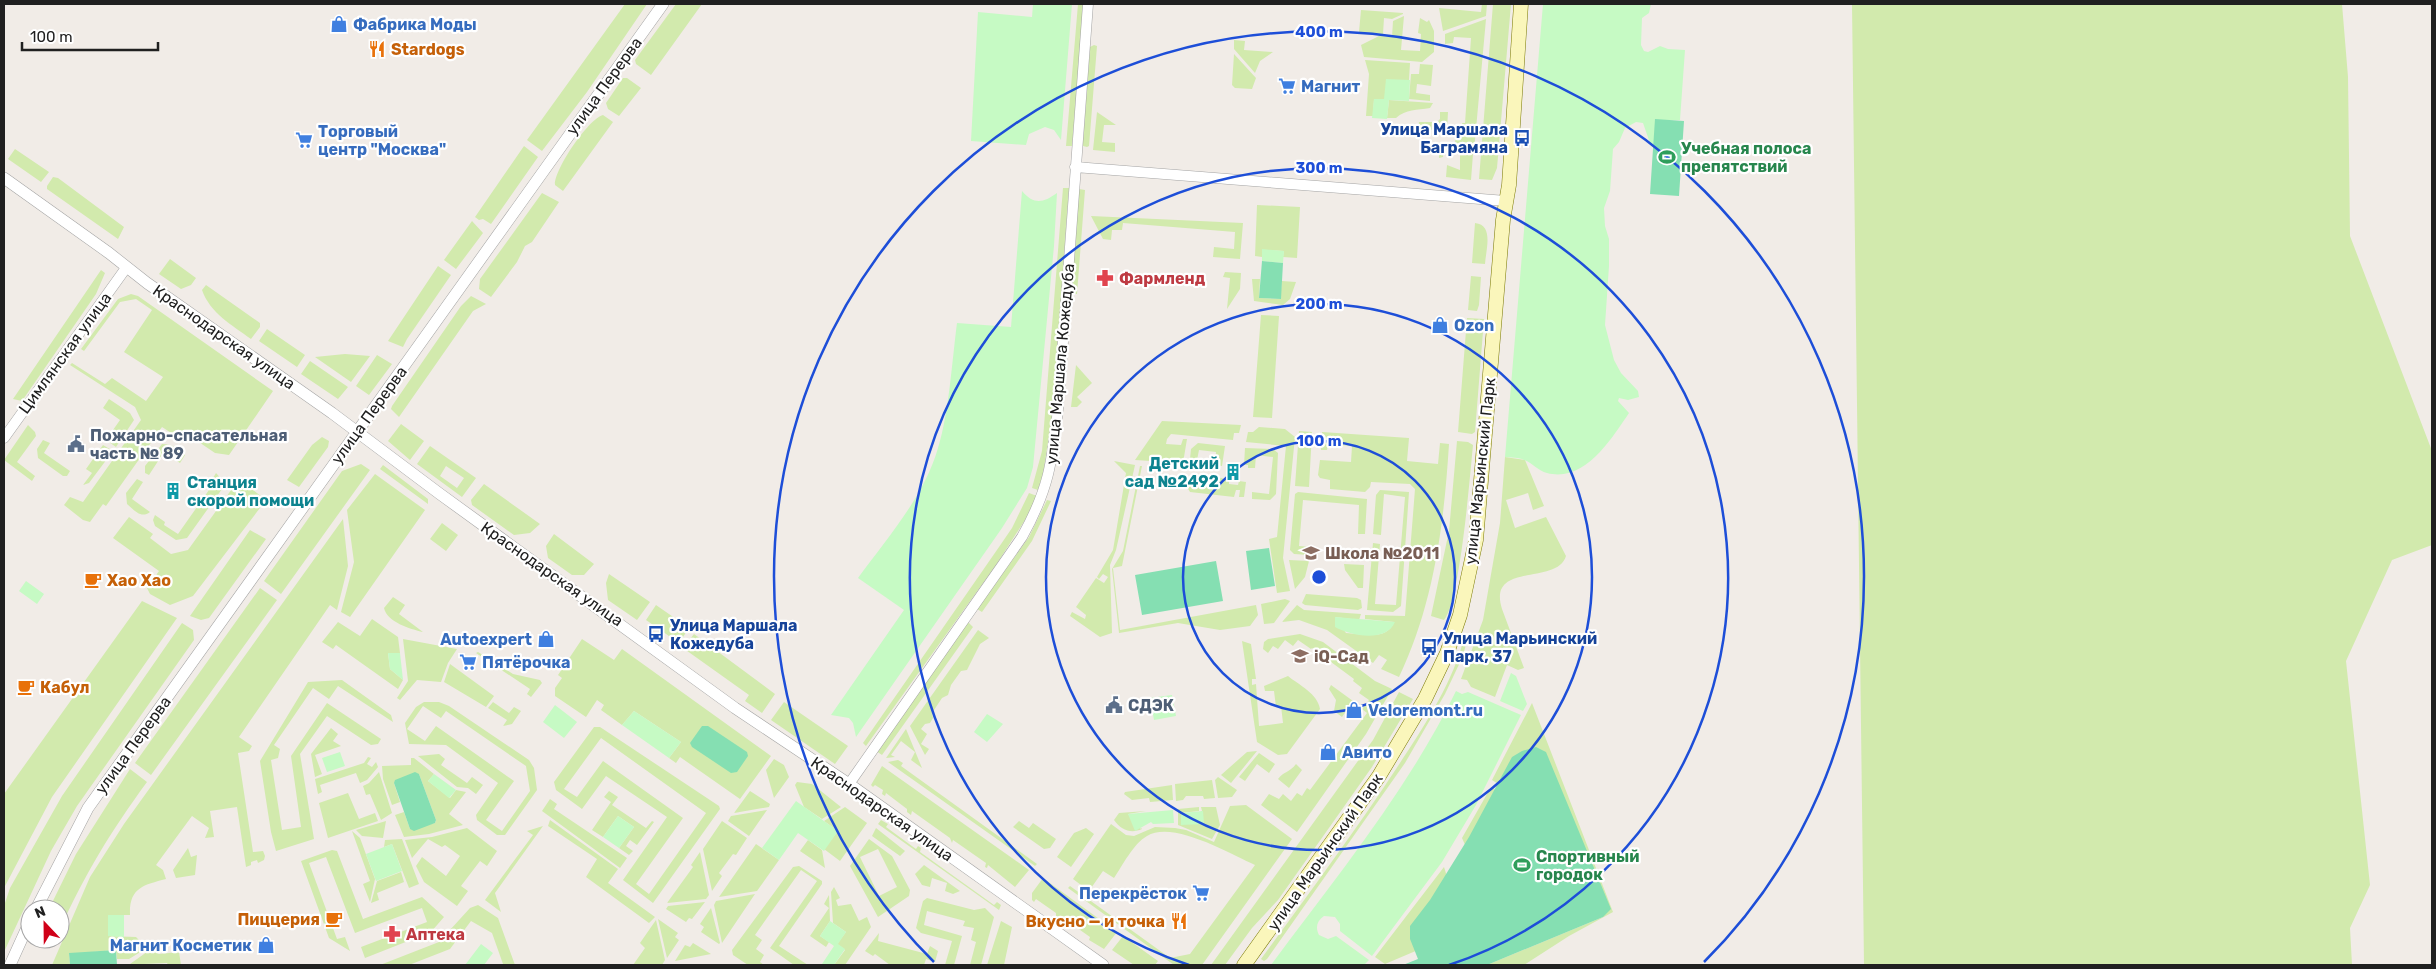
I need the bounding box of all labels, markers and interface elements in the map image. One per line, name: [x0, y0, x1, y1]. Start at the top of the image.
shop icon: Фабрика Моды: [329, 14, 349, 34]
place label: Фабрика Моды: [353, 15, 477, 34]
scale bar: [22, 20, 159, 52]
text: 400 m: [1295, 23, 1343, 41]
text: 100 m: [30, 28, 72, 46]
street label: улица Перерва: [562, 33, 646, 139]
restaurant icon: Stardogs: [367, 39, 387, 59]
place label: Stardogs: [391, 40, 465, 59]
supermarket icon: Магнит: [1277, 76, 1297, 96]
place label: Магнит: [1301, 77, 1360, 96]
place label: Улица Маршала Баграмяна: [1381, 120, 1508, 157]
place label: Торговый центр "Москва": [318, 122, 446, 159]
bus stop icon: Улица Маршала Баграмяна: [1512, 128, 1532, 148]
supermarket icon: Торговый центр "Москва": [294, 130, 314, 150]
place label: Учебная полоса препятствий: [1681, 139, 1812, 176]
sports icon: Учебная полоса препятствий: [1657, 147, 1677, 167]
text: 300 m: [1295, 159, 1343, 177]
street label: улица Маршала Кожедуба: [1042, 263, 1078, 465]
pharmacy icon: Фармленд: [1095, 268, 1115, 288]
place label: Фармленд: [1119, 269, 1206, 288]
street label: Краснодарская улица: [149, 281, 299, 393]
street label: Цимлянская улица: [15, 289, 115, 417]
text: 200 m: [1295, 295, 1343, 313]
shop icon: Ozon: [1430, 315, 1450, 335]
place label: Ozon: [1454, 316, 1494, 335]
street label: улица Перерва: [327, 362, 411, 468]
street label: улица Марьинский Парк: [1461, 376, 1499, 565]
place label: Пожарно-спасательная часть № 89: [90, 426, 288, 463]
text: 100 m: [1297, 432, 1341, 450]
public building icon: Пожарно-спасательная часть № 89: [66, 434, 86, 454]
place label: Детский сад №2492: [1125, 454, 1219, 491]
building icon: Детский сад №2492: [1223, 462, 1243, 482]
place label: Станция скорой помощи: [187, 473, 314, 510]
building icon: Станция скорой помощи: [163, 481, 183, 501]
street label: Краснодарская улица: [477, 518, 627, 630]
school or university icon: Школа №2011: [1301, 543, 1321, 563]
place label: Школа №2011: [1325, 544, 1439, 563]
centre of rings: [1310, 568, 1328, 586]
cafe icon: Хао Хао: [83, 570, 103, 590]
place label: Хао Хао: [107, 571, 171, 590]
place label: Улица Маршала Кожедуба: [670, 616, 798, 653]
bus stop icon: Улица Маршала Кожедуба: [646, 624, 666, 644]
shop icon: Autoexpert: [536, 629, 556, 649]
place label: Улица Марьинский Парк, 37: [1443, 629, 1597, 666]
place label: Autoexpert: [440, 630, 533, 649]
bus stop icon: Улица Марьинский Парк, 37: [1419, 637, 1439, 657]
school or university icon: iQ-Сад: [1290, 646, 1310, 666]
place label: iQ-Сад: [1314, 647, 1369, 666]
supermarket icon: Пятёрочка: [458, 652, 478, 672]
place label: Пятёрочка: [482, 653, 571, 672]
cafe icon: Кабул: [16, 677, 36, 697]
place label: Кабул: [40, 678, 89, 697]
street label: улица Перерва: [91, 692, 175, 798]
public building icon: СДЭК: [1104, 695, 1124, 715]
place label: СДЭК: [1128, 696, 1174, 715]
shop icon: Veloremont.ru: [1344, 700, 1364, 720]
place label: Veloremont.ru: [1368, 701, 1483, 720]
shop icon: Авито: [1318, 742, 1338, 762]
place label: Авито: [1342, 743, 1392, 762]
street label: Краснодарская улица: [807, 753, 957, 865]
street label: улица Марьинский Парк: [1263, 769, 1387, 934]
place label: Спортивный городок: [1536, 847, 1639, 884]
sports icon: Спортивный городок: [1512, 855, 1532, 875]
supermarket icon: Перекрёсток: [1191, 883, 1211, 903]
place label: Перекрёсток: [1079, 884, 1187, 903]
north arrow: [20, 899, 70, 949]
text: N: [32, 903, 48, 922]
cafe icon: Пиццерия: [324, 909, 344, 929]
place label: Пиццерия: [237, 910, 320, 929]
restaurant icon: Вкусно — и точка: [1169, 911, 1189, 931]
place label: Вкусно — и точка: [1026, 912, 1165, 931]
pharmacy icon: Аптека: [382, 924, 402, 944]
place label: Аптека: [406, 925, 465, 944]
shop icon: Магнит Косметик: [256, 935, 276, 955]
place label: Магнит Косметик: [110, 936, 252, 955]

